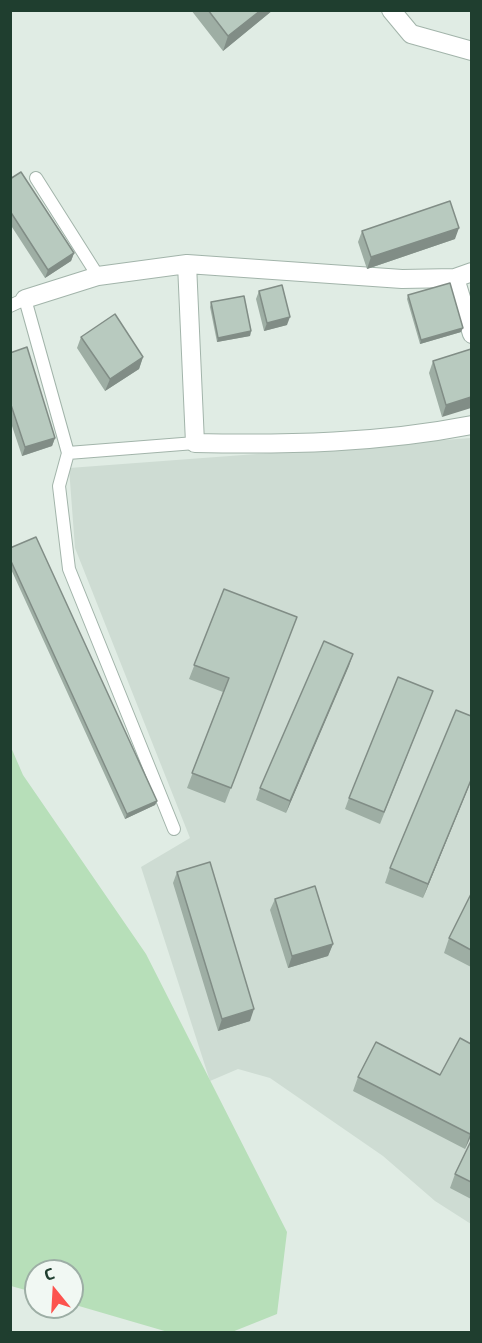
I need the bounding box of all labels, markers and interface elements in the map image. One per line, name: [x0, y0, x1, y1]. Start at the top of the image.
north arrow: [24, 1259, 84, 1319]
text: С: [41, 1263, 56, 1284]

